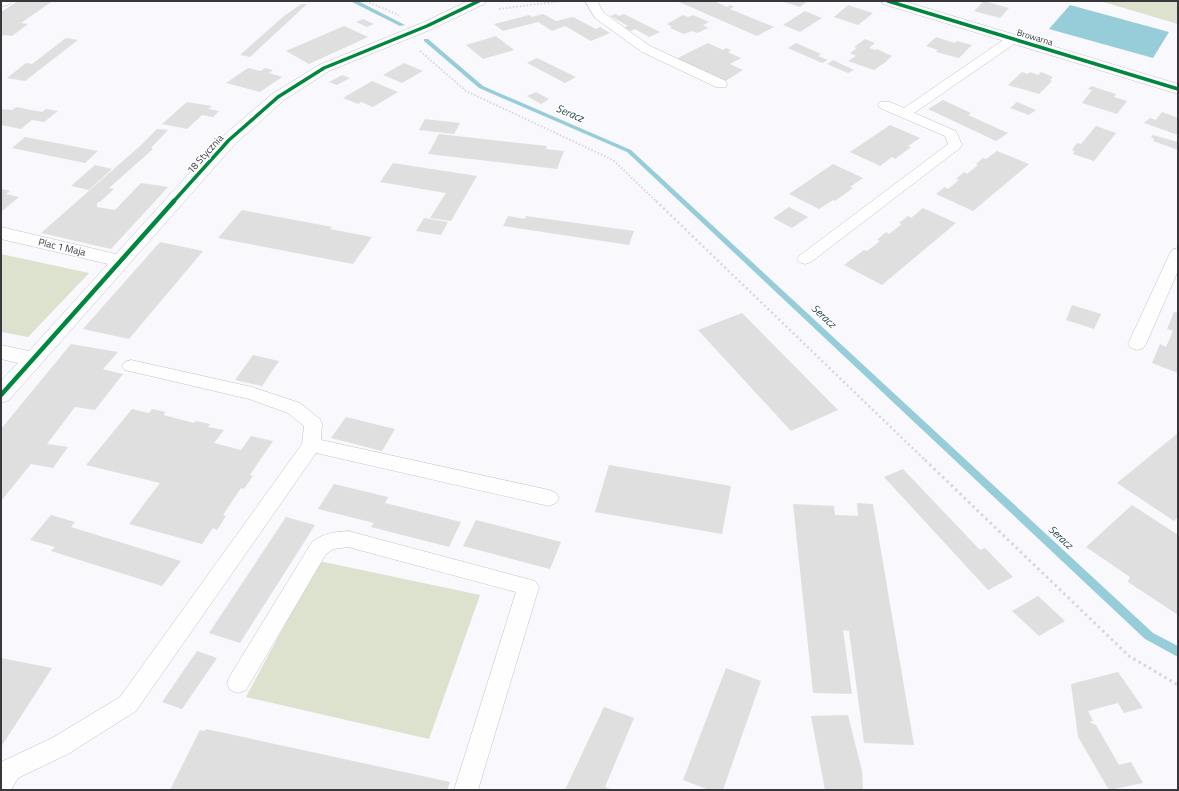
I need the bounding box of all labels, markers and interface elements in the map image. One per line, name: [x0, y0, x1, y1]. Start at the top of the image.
street label: Browarna: [1015, 25, 1055, 49]
water label: Seracz: [554, 100, 588, 126]
street label: 18 Stycznia: [183, 131, 227, 177]
street label: Plac 1 Maja: [37, 234, 87, 260]
water label: Seracz: [808, 300, 841, 333]
water label: Seracz: [1045, 521, 1078, 554]

